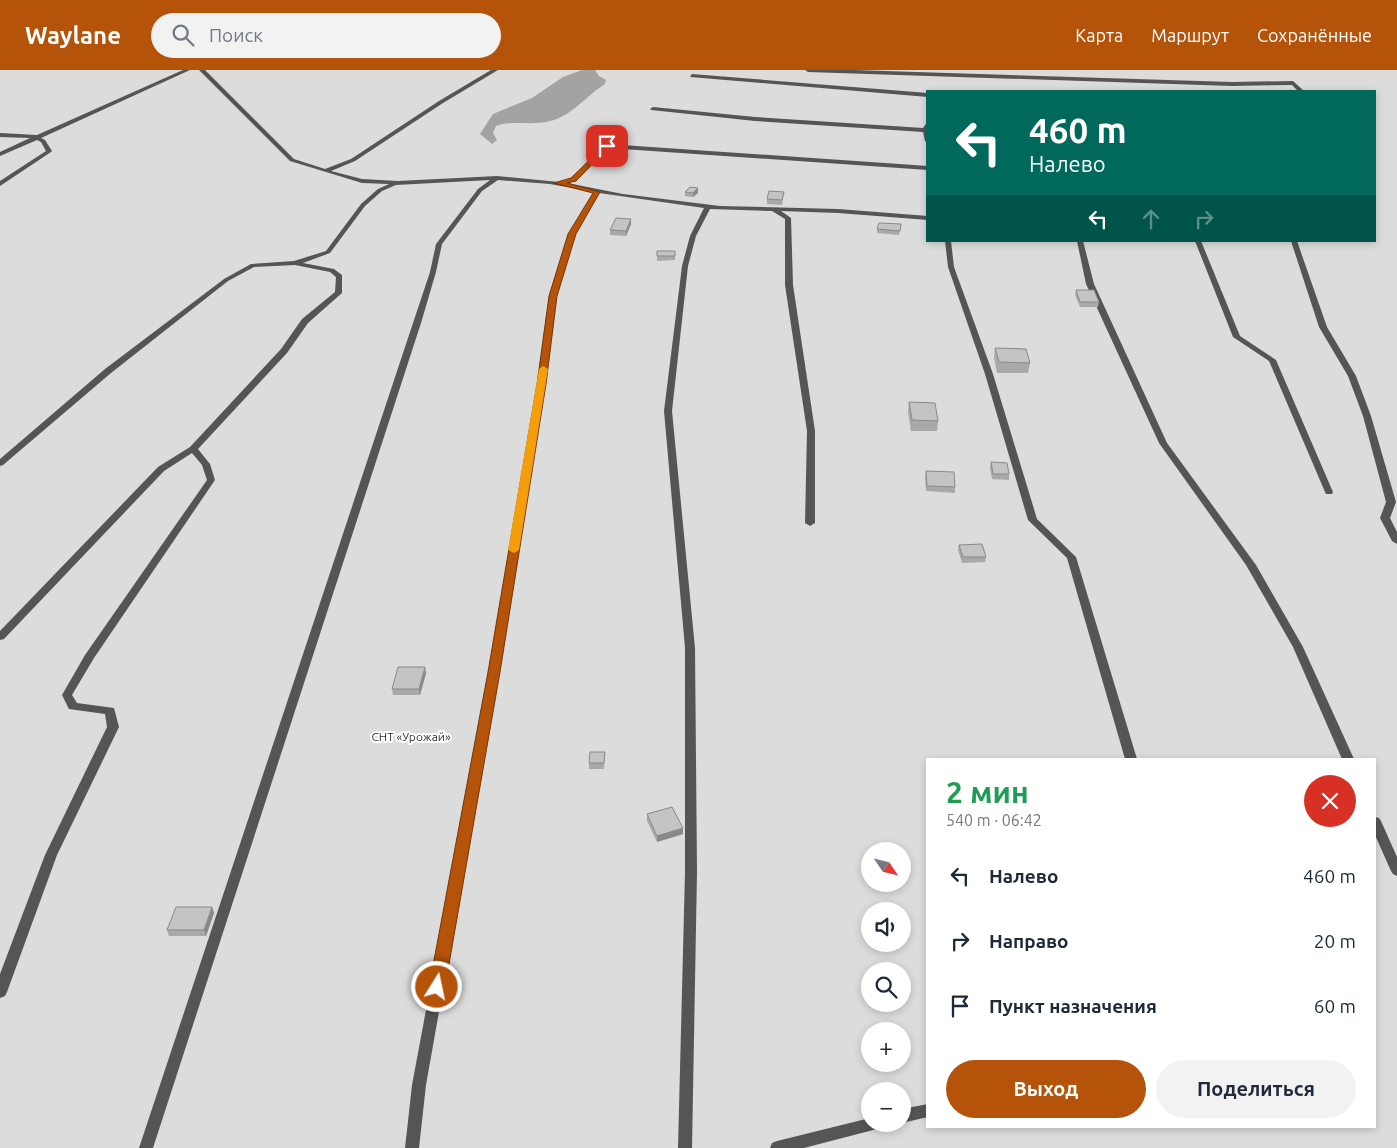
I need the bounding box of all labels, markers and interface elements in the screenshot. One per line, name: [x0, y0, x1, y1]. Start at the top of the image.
search box: [151, 13, 501, 58]
icon: search: [169, 21, 197, 49]
text: Waylane: [25, 22, 121, 49]
text: Поиск: [209, 24, 263, 46]
text: Карта: [1075, 25, 1123, 45]
text: Маршрут: [1151, 25, 1229, 45]
text: Сохранённые: [1257, 25, 1372, 45]
icon: left: [946, 110, 1011, 175]
text: 460 m: [1029, 110, 1127, 150]
pin: [586, 125, 628, 167]
icon: arrive: [593, 132, 621, 160]
text: Налево: [1029, 151, 1106, 176]
icon: left: [1084, 205, 1112, 233]
icon: ahead: [1137, 205, 1165, 233]
icon: right: [1190, 205, 1218, 233]
park label: СНТ «Урожай»: [371, 730, 451, 743]
text: 2 мин: [946, 775, 1029, 809]
button: close: [1304, 775, 1356, 827]
text: 540 m · 06:42: [946, 811, 1042, 829]
north arrow: [861, 842, 911, 892]
map controls: [861, 842, 911, 1132]
icon: left: [946, 862, 974, 890]
text: Налево: [989, 865, 1058, 887]
text: 460 m: [1303, 865, 1356, 887]
button: sound: [861, 902, 911, 952]
icon: right: [946, 927, 974, 955]
text: Направо: [989, 930, 1069, 952]
text: 20 m: [1314, 930, 1356, 952]
position arrow: [410, 960, 462, 1012]
button: search: [861, 962, 911, 1012]
icon: arrive: [946, 992, 974, 1020]
text: Пункт назначения: [989, 995, 1157, 1017]
text: 60 m: [1314, 995, 1356, 1017]
button: +: [861, 1022, 911, 1072]
button: Выход: [946, 1060, 1146, 1118]
button: Поделиться: [1156, 1060, 1356, 1118]
button: −: [861, 1082, 911, 1132]

